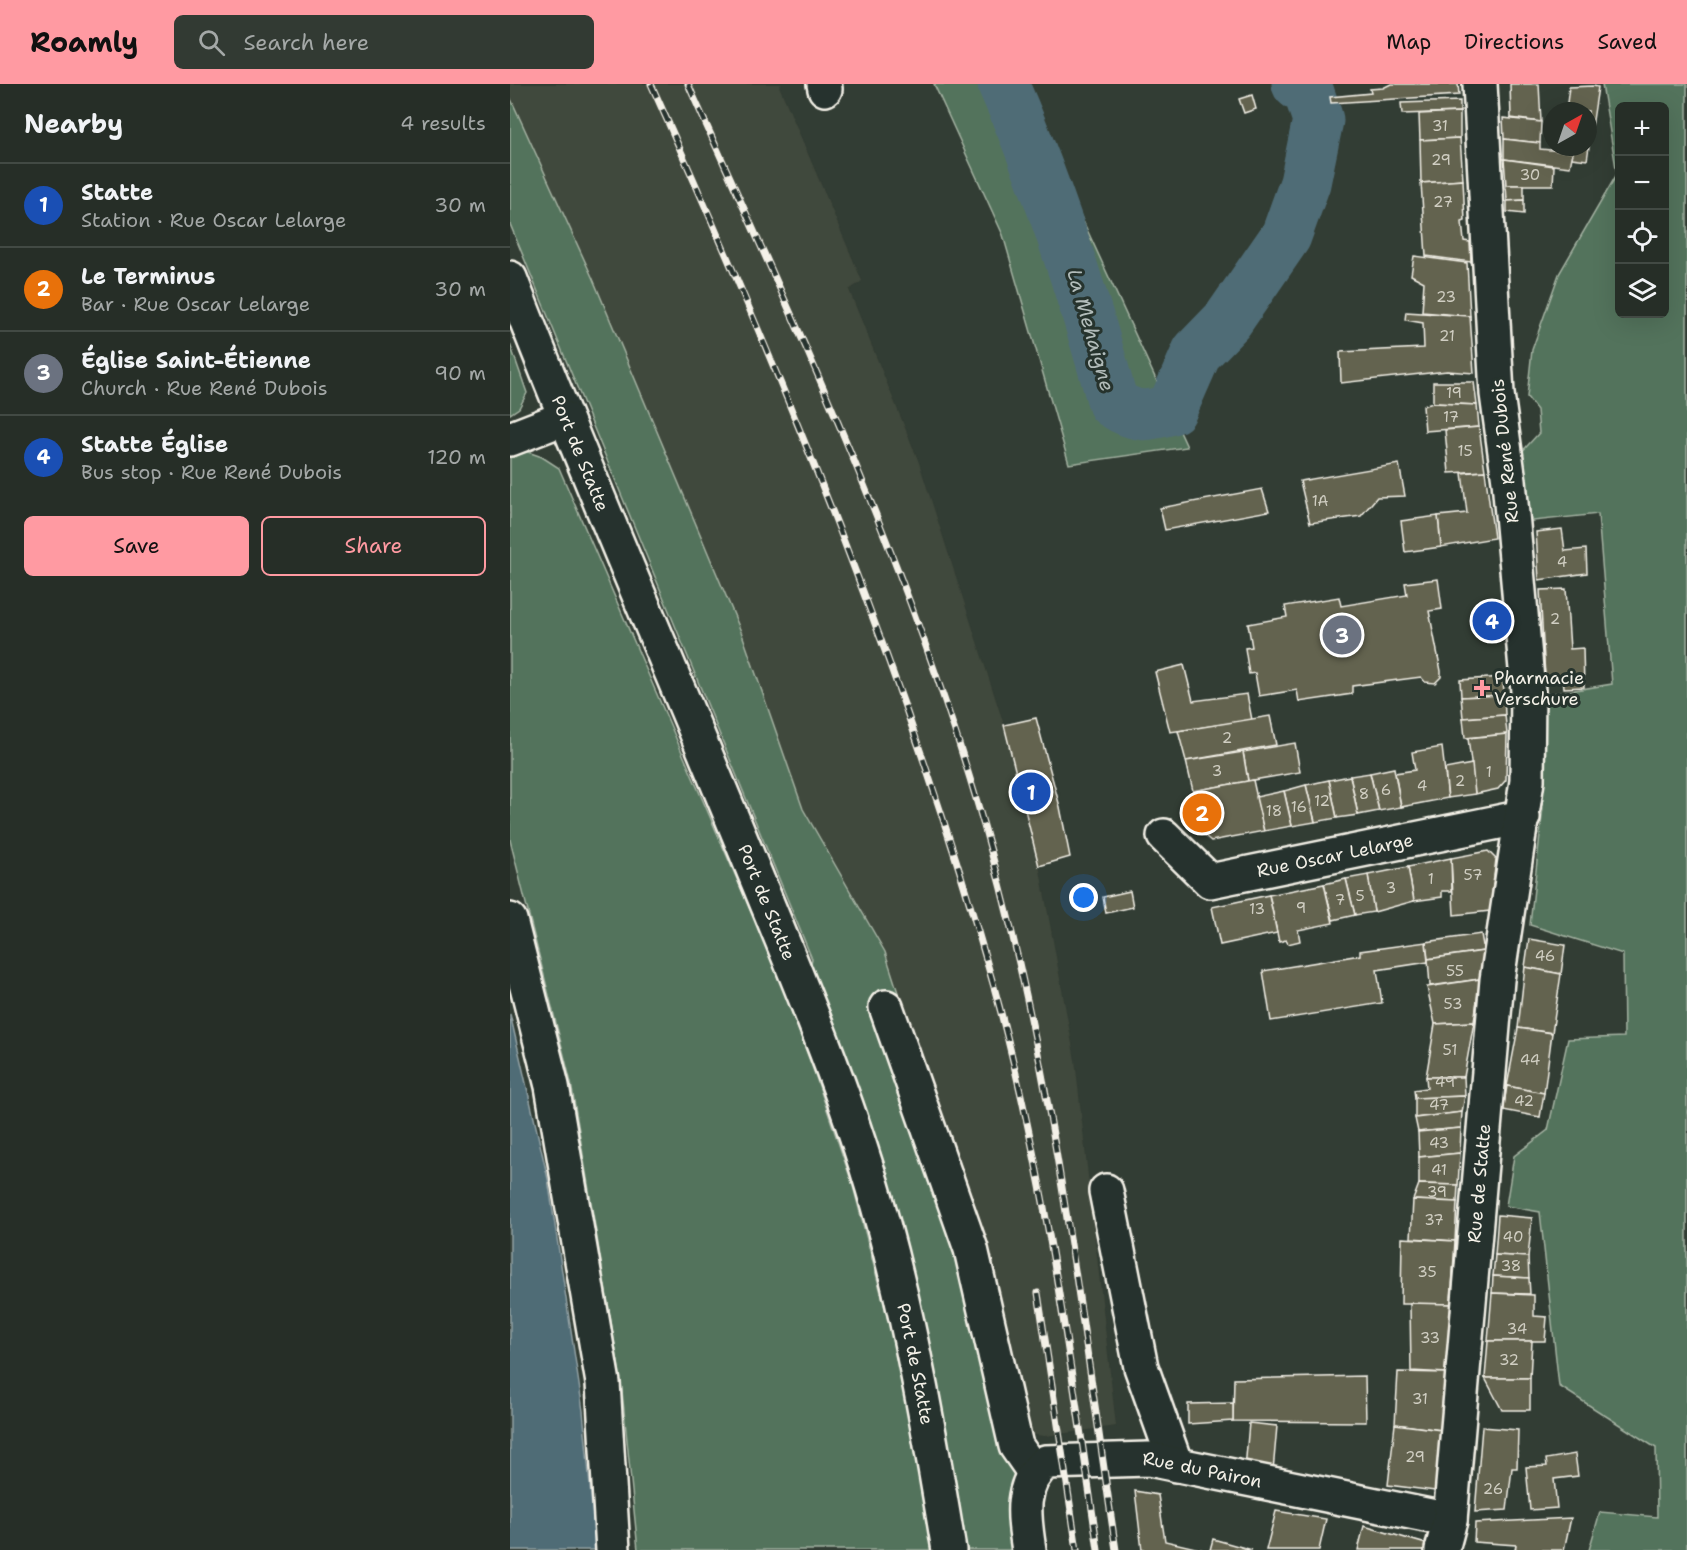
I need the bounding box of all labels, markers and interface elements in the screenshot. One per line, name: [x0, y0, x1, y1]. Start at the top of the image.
search box: [174, 15, 594, 69]
text: Roamly: [30, 23, 138, 61]
icon: search: [195, 26, 228, 59]
text: Search here: [243, 28, 369, 57]
text: Map: [1386, 28, 1431, 56]
text: Directions: [1464, 28, 1564, 56]
text: Saved: [1597, 28, 1657, 56]
north arrow: [1543, 102, 1597, 156]
map controls: [1615, 102, 1669, 318]
button: +: [1615, 102, 1669, 156]
text: Nearby: [24, 106, 123, 141]
text: 4 results: [400, 110, 486, 136]
house number: 31: [1432, 116, 1448, 136]
house number: 29: [1431, 150, 1451, 170]
button: −: [1615, 156, 1669, 210]
house number: 30: [1520, 165, 1540, 185]
text: Statte: [81, 178, 153, 207]
text: 1: [39, 192, 48, 218]
text: 30 m: [434, 192, 486, 218]
house number: 27: [1433, 192, 1453, 212]
text: Station · Rue Oscar Lelarge: [81, 207, 346, 233]
button: locate: [1615, 210, 1669, 264]
text: Le Terminus: [81, 262, 215, 291]
button: layers: [1615, 264, 1669, 318]
water label: La Mehaigne: [1061, 266, 1121, 394]
text: 2: [37, 276, 51, 302]
text: 30 m: [434, 276, 486, 302]
house number: 23: [1436, 287, 1456, 307]
text: Bar · Rue Oscar Lelarge: [81, 291, 310, 317]
house number: 21: [1439, 326, 1455, 346]
text: Église Saint-Étienne: [81, 346, 311, 375]
text: 3: [37, 360, 51, 386]
text: 90 m: [434, 360, 486, 386]
text: Church · Rue René Dubois: [81, 375, 328, 401]
street label: Rue René Dubois: [1485, 378, 1525, 524]
house number: 19: [1446, 383, 1462, 403]
street label: Port de Statte: [546, 392, 615, 515]
house number: 17: [1443, 407, 1459, 427]
text: Statte Église: [81, 430, 228, 459]
house number: 15: [1457, 441, 1473, 461]
text: 4: [37, 444, 51, 470]
text: 120 m: [427, 444, 486, 470]
text: Bus stop · Rue René Dubois: [81, 459, 342, 485]
house number: 1A: [1312, 491, 1328, 511]
button: Save: [24, 516, 249, 576]
button: Share: [261, 516, 486, 576]
house number: 4: [1557, 552, 1567, 572]
pin: 4: [1472, 598, 1512, 644]
house number: 2: [1550, 609, 1560, 629]
pin: 3: [1322, 612, 1362, 658]
place label: Pharmacie Verschure: [1494, 666, 1584, 711]
marker: Pharmacie Verschure: [1475, 681, 1489, 695]
house number: 2: [1222, 728, 1232, 748]
house number: 3: [1212, 761, 1222, 781]
house number: 1: [1486, 762, 1492, 782]
pin: 1: [1012, 770, 1050, 814]
house number: 2: [1455, 771, 1465, 791]
house number: 4: [1417, 776, 1427, 796]
house number: 6: [1381, 780, 1391, 800]
house number: 8: [1359, 784, 1369, 804]
pin: 2: [1182, 790, 1222, 836]
house number: 12: [1314, 791, 1330, 811]
house number: 16: [1291, 797, 1307, 817]
house number: 18: [1266, 801, 1282, 821]
street label: Rue Oscar Lelarge: [1255, 828, 1415, 883]
street label: Port de Statte: [732, 841, 801, 964]
house number: 57: [1464, 865, 1482, 885]
house number: 1: [1428, 869, 1434, 889]
house number: 3: [1386, 878, 1396, 898]
your location: [1069, 883, 1098, 912]
house number: 5: [1355, 886, 1365, 906]
house number: 7: [1335, 890, 1345, 910]
house number: 9: [1296, 898, 1306, 918]
house number: 13: [1249, 899, 1265, 919]
house number: 46: [1535, 946, 1555, 966]
house number: 55: [1446, 961, 1464, 981]
house number: 53: [1444, 994, 1463, 1014]
house number: 51: [1443, 1040, 1457, 1060]
house number: 44: [1520, 1050, 1540, 1070]
house number: 49: [1435, 1072, 1455, 1092]
house number: 42: [1514, 1091, 1534, 1111]
house number: 47: [1429, 1095, 1449, 1115]
street label: Rue de Statte: [1462, 1123, 1496, 1244]
house number: 43: [1429, 1133, 1449, 1153]
house number: 41: [1431, 1160, 1447, 1180]
house number: 39: [1427, 1182, 1447, 1202]
house number: 37: [1424, 1210, 1444, 1230]
house number: 40: [1503, 1227, 1523, 1247]
house number: 38: [1501, 1256, 1521, 1276]
house number: 35: [1417, 1262, 1437, 1282]
street label: Port de Statte: [891, 1301, 939, 1427]
house number: 34: [1507, 1319, 1527, 1339]
house number: 33: [1420, 1328, 1440, 1348]
house number: 32: [1499, 1350, 1519, 1370]
house number: 31: [1412, 1389, 1428, 1409]
street label: Rue du Pairon: [1142, 1447, 1264, 1494]
house number: 29: [1405, 1447, 1425, 1467]
house number: 26: [1483, 1479, 1503, 1499]

